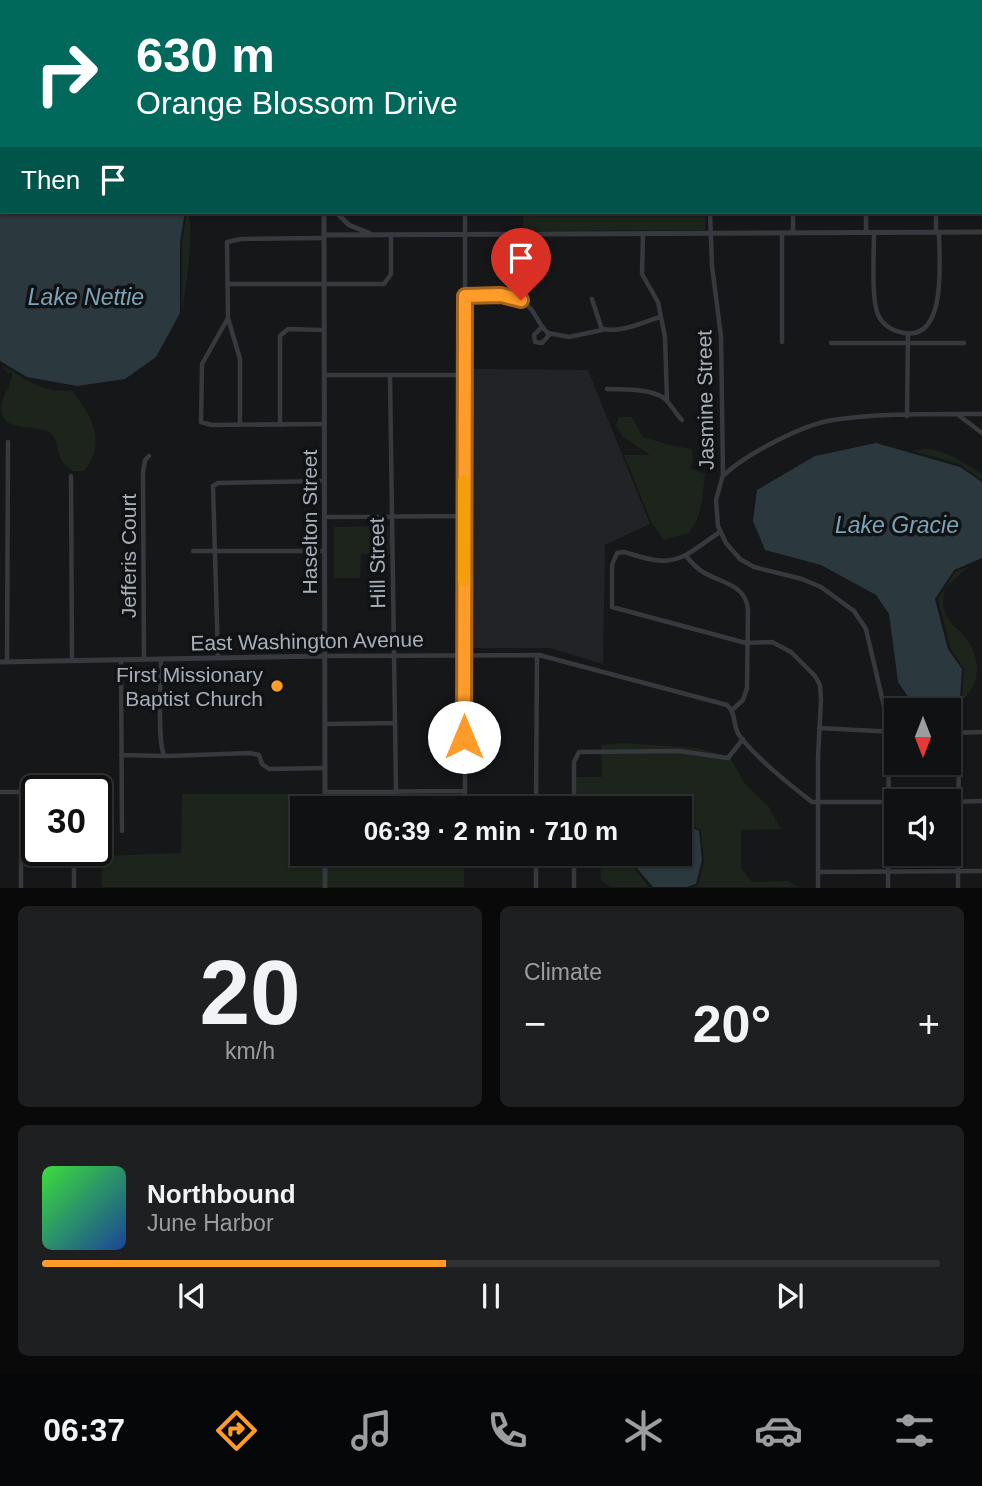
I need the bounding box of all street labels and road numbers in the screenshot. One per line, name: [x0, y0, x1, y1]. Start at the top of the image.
street label: Jasmine Street: [692, 330, 718, 470]
street label: Haselton Street: [298, 449, 321, 594]
street label: Jefferis Court: [117, 494, 140, 618]
street label: Hill Street: [365, 517, 389, 609]
street label: East Washington Avenue: [190, 627, 424, 655]

